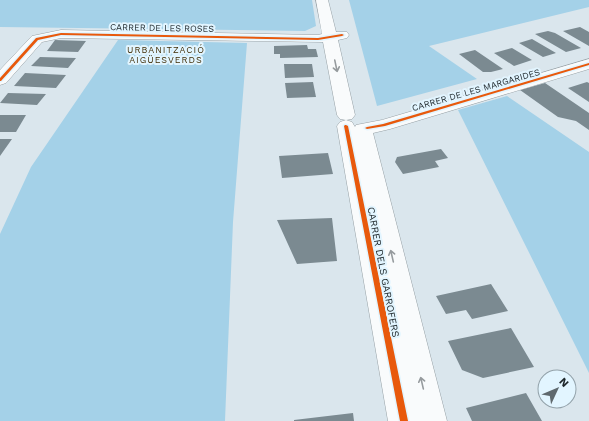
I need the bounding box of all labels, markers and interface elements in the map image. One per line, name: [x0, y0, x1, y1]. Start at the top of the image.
street label: CARRER DE LES ROSES: [110, 22, 214, 34]
district label: URBANITZACIÓ AIGÜESVERDS: [127, 44, 205, 65]
one-way arrow: [332, 59, 340, 72]
street label: CARRER DE LES MARGARIDES: [411, 67, 541, 113]
street label: CARRER DELS GARROFERS: [365, 206, 402, 338]
one-way arrow: [388, 250, 396, 263]
north arrow: [537, 369, 577, 409]
text: N: [556, 375, 571, 390]
one-way arrow: [417, 377, 425, 390]

